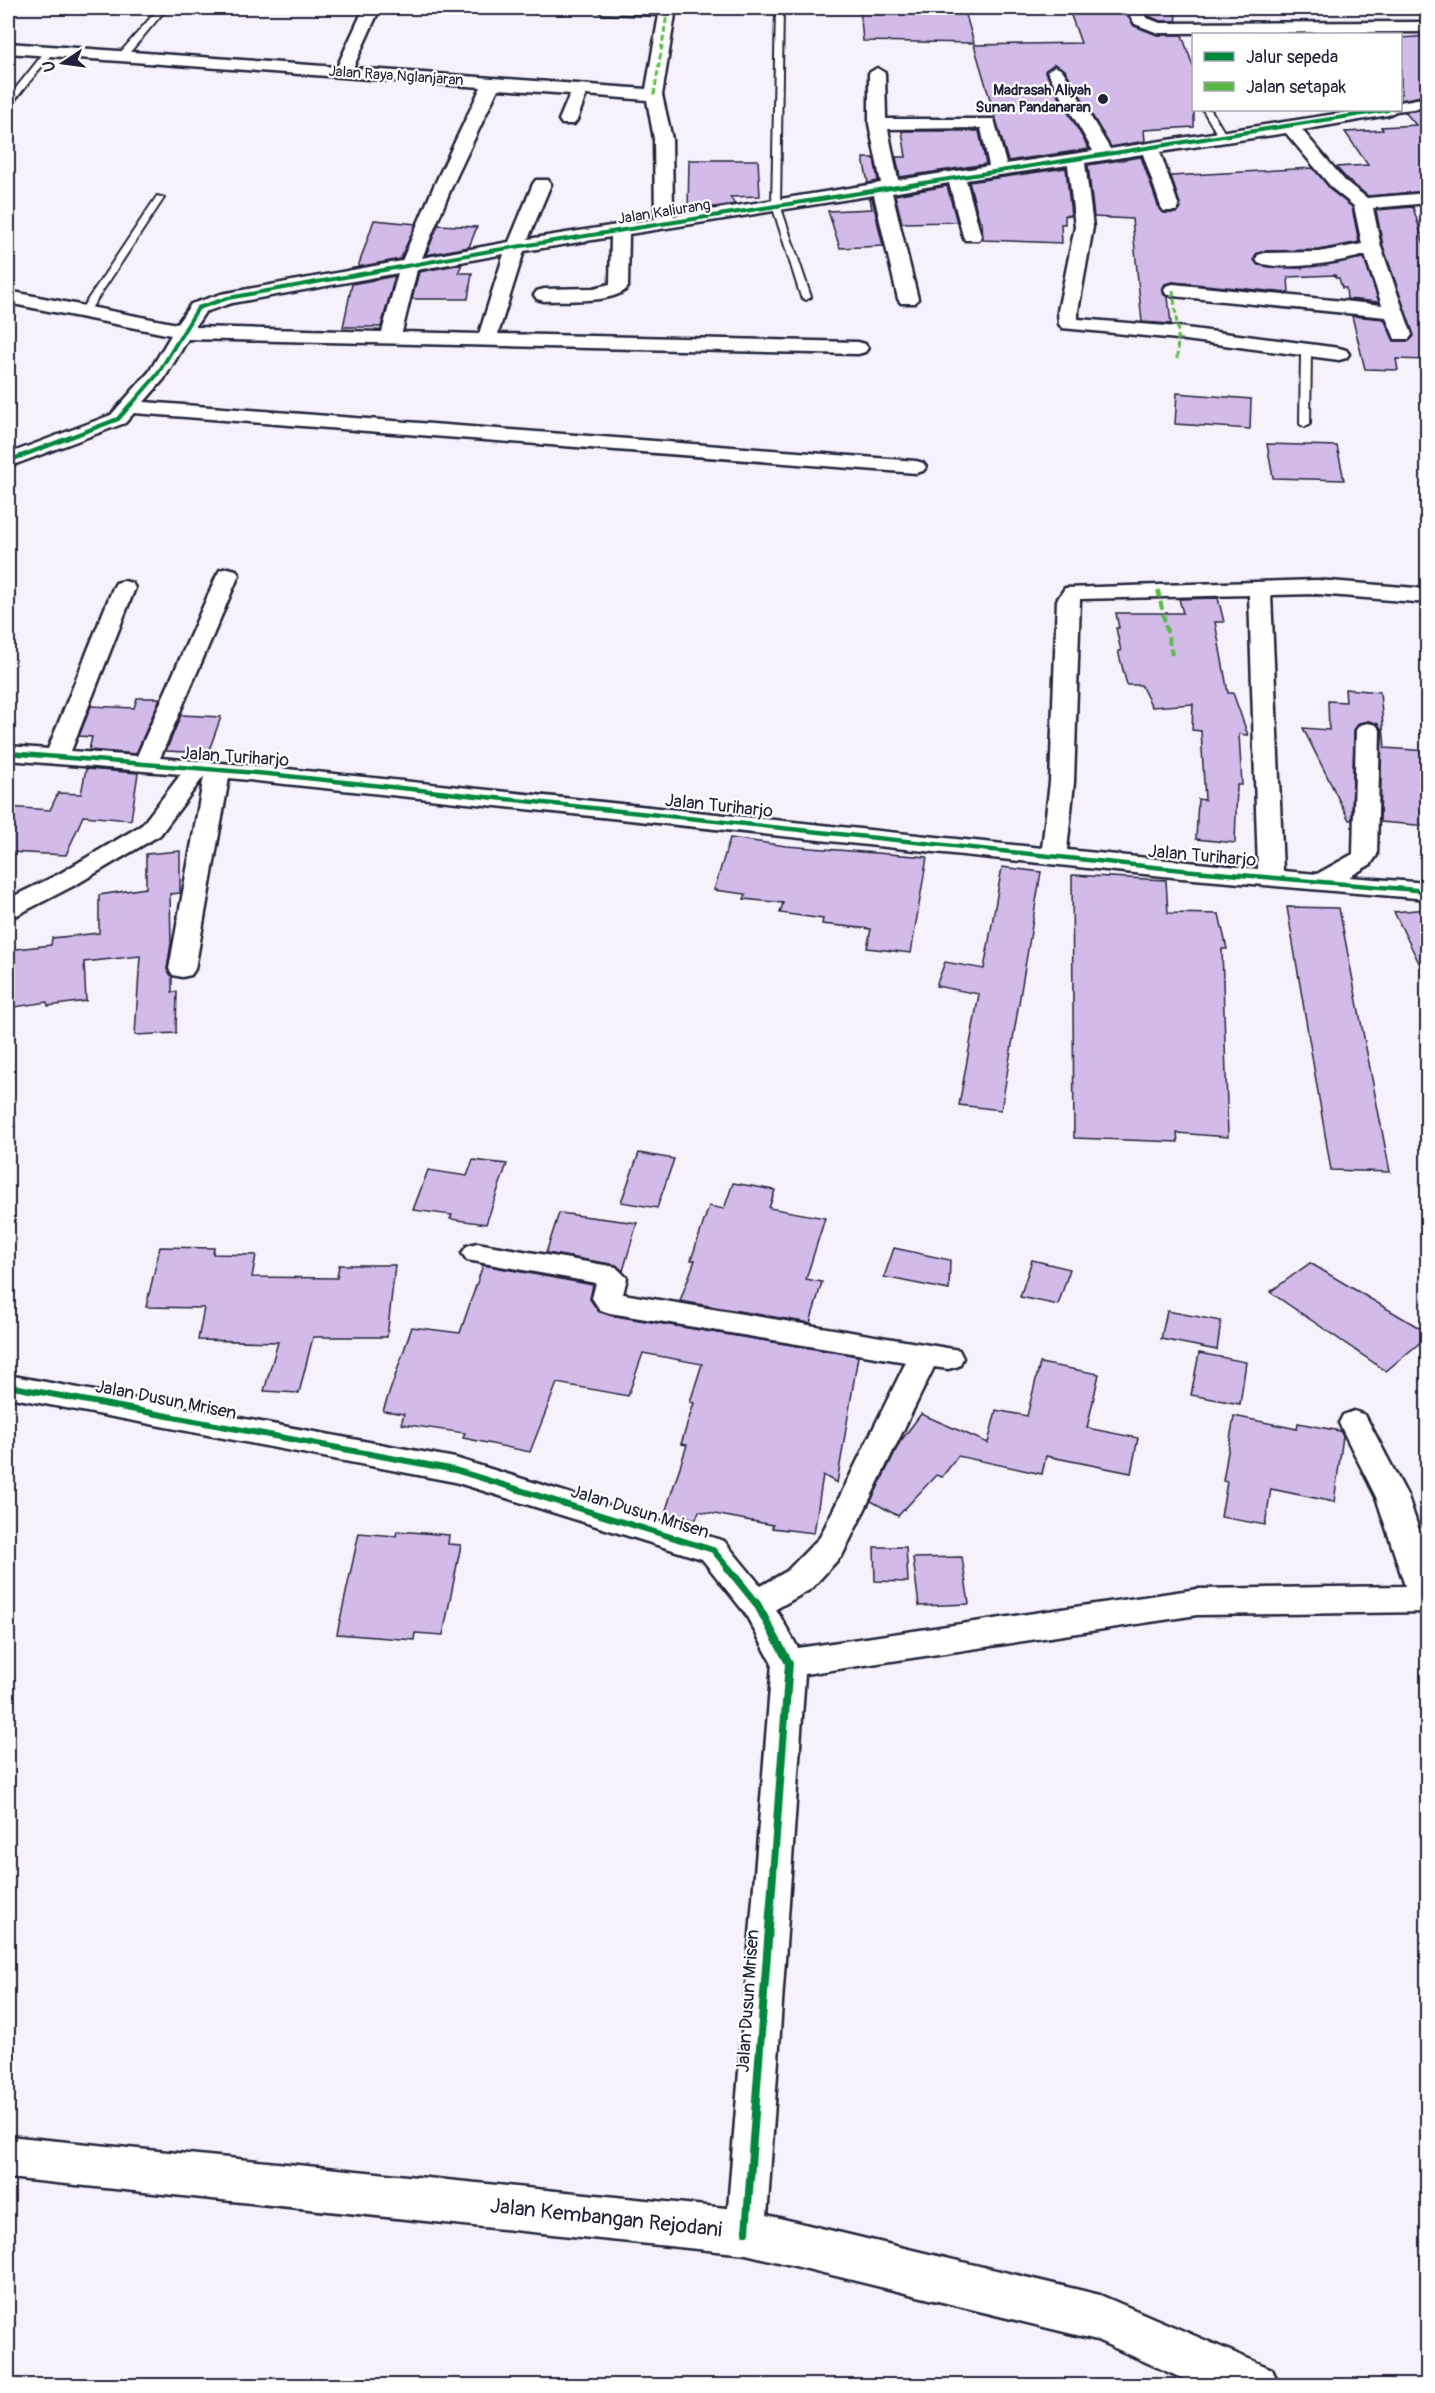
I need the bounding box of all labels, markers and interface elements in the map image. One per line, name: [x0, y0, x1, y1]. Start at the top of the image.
north arrow: [33, 33, 93, 93]
legend: [1192, 33, 1402, 111]
text: Jalur sepeda: [1246, 46, 1338, 69]
text: U: [38, 58, 60, 74]
street label: Jalan Raya Nglanjaran: [328, 62, 464, 90]
text: Jalan setapak: [1246, 76, 1347, 99]
place label: Madrasah Aliyah Sunan Pandanaran: [976, 81, 1091, 117]
marker: Madrasah Aliyah Sunan Pandanaran: [1096, 92, 1110, 106]
street label: Jalan Kaliurang: [616, 195, 712, 229]
street label: Jalan Turiharjo: [180, 742, 290, 772]
street label: Jalan Turiharjo: [664, 789, 774, 823]
street label: Jalan Turiharjo: [1147, 840, 1257, 872]
street label: Jalan Dusun Mrisen: [93, 1375, 239, 1425]
street label: Jalan Dusun Mrisen: [568, 1480, 712, 1544]
street label: Jalan Dusun Mrisen: [732, 1929, 764, 2073]
street label: Jalan Kembangan Rejodani: [489, 2192, 724, 2244]

